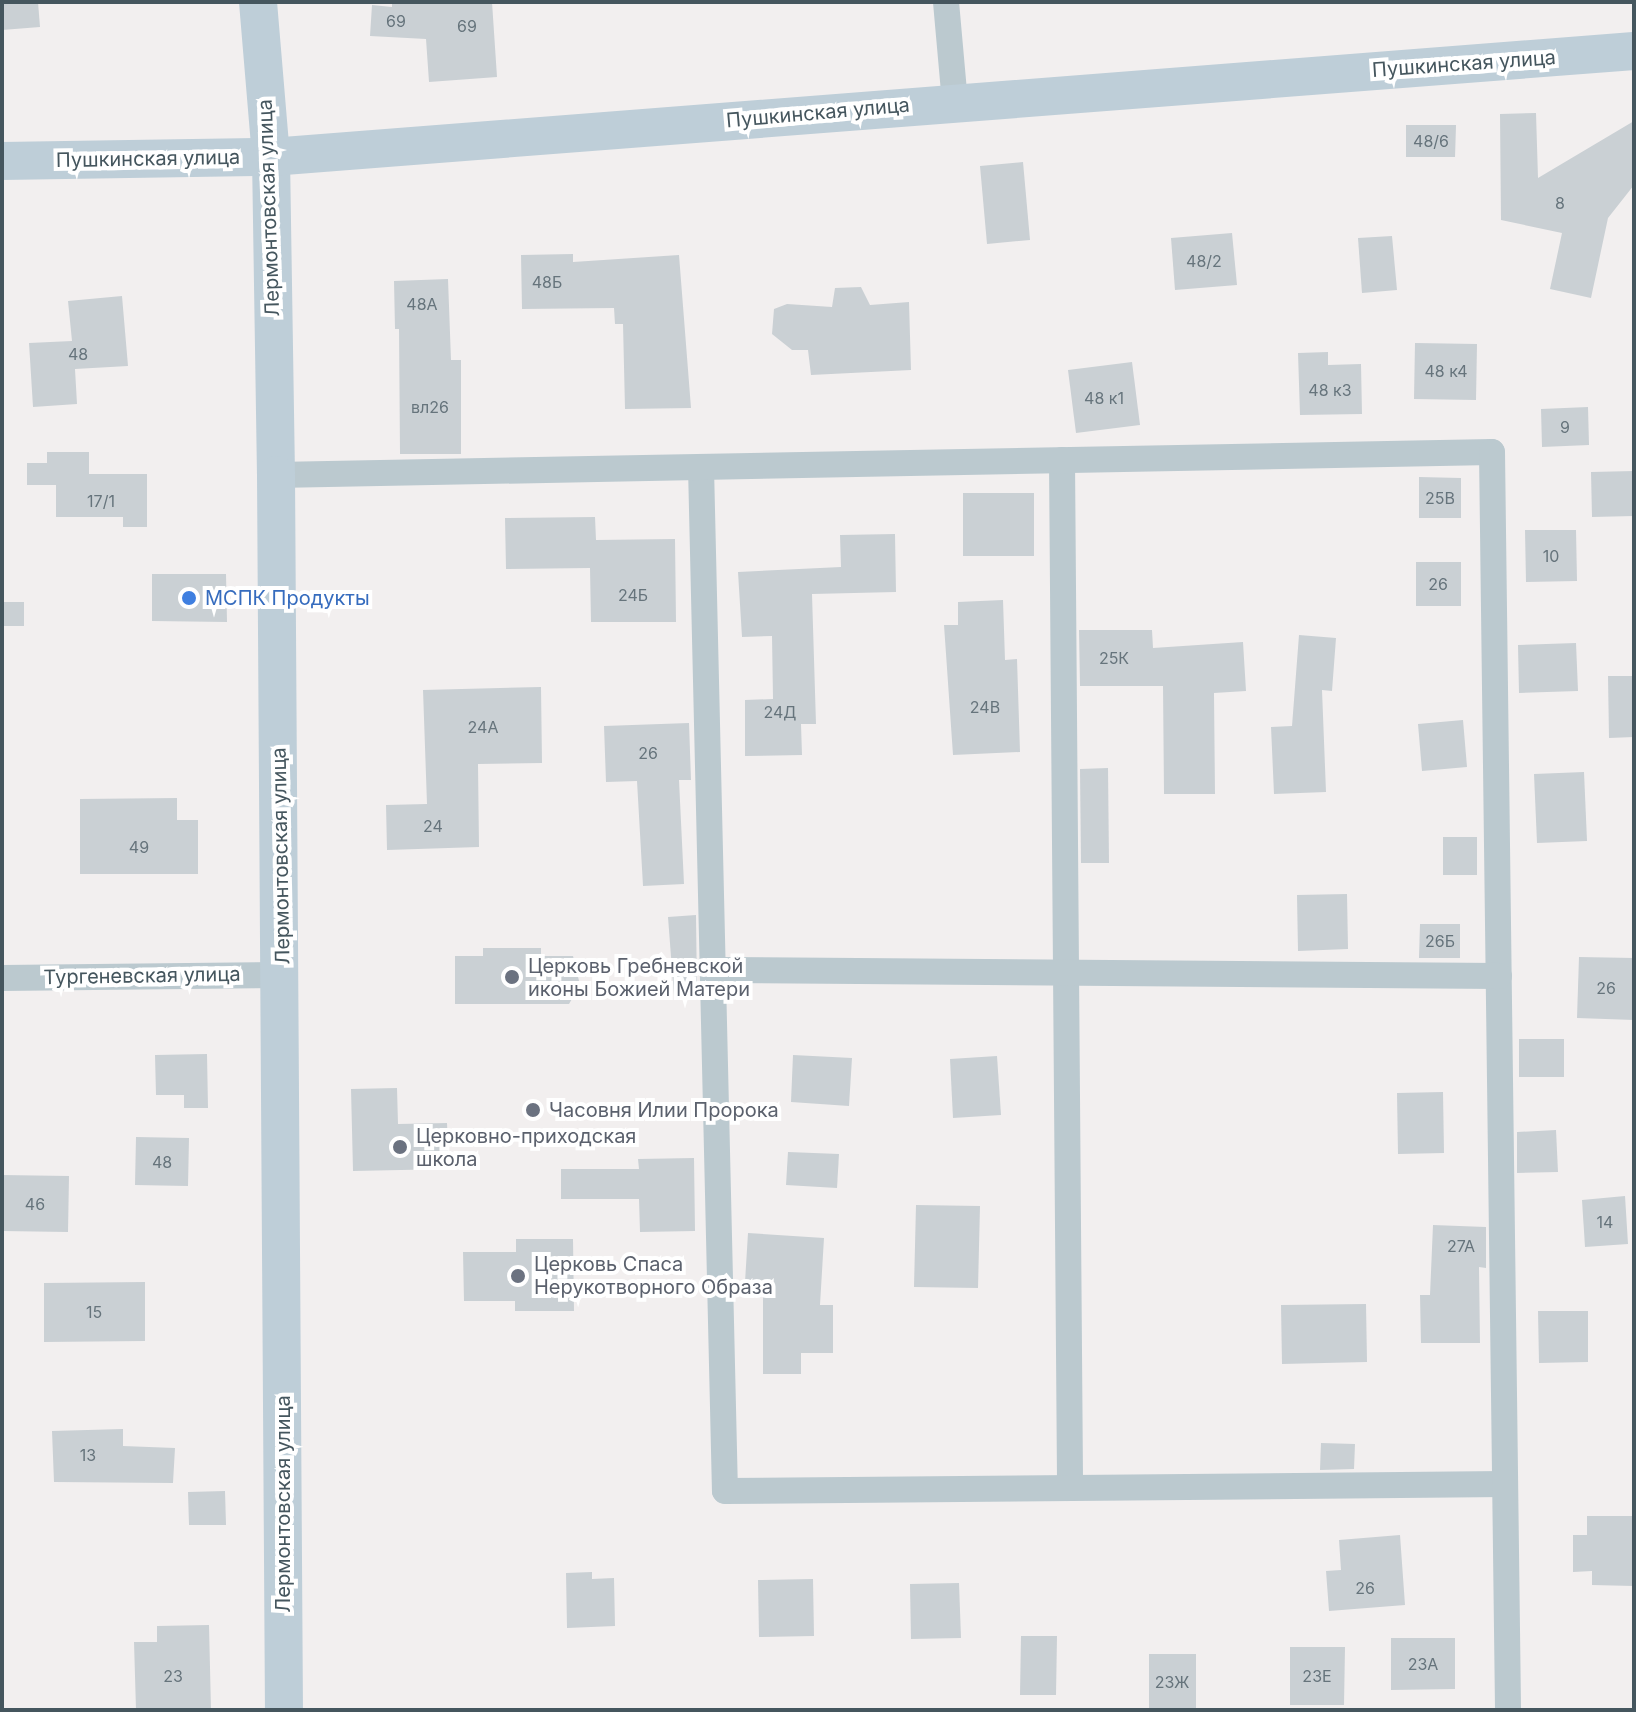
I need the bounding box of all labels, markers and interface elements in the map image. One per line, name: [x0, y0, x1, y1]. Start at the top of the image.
house number: 69: [386, 11, 406, 31]
house number: 69: [457, 16, 477, 36]
street label: Пушкинская улица: [1371, 46, 1557, 82]
street label: Пушкинская улица: [725, 93, 911, 133]
street label: Лермонтовская улица: [253, 99, 285, 317]
house number: 48/6: [1413, 131, 1449, 151]
street label: Пушкинская улица: [56, 145, 240, 173]
house number: 8: [1555, 193, 1565, 213]
house number: 48/2: [1186, 251, 1222, 271]
house number: 48Б: [532, 272, 562, 292]
house number: 48А: [406, 294, 438, 314]
house number: 48: [68, 344, 88, 364]
house number: 48 к4: [1424, 361, 1468, 381]
house number: 48 к3: [1308, 380, 1352, 400]
house number: 48 к1: [1084, 388, 1124, 408]
house number: вл26: [411, 397, 449, 417]
house number: 9: [1560, 417, 1570, 437]
house number: 25В: [1425, 488, 1455, 508]
house number: 17/1: [87, 491, 115, 511]
house number: 10: [1543, 546, 1559, 566]
house number: 26: [1428, 574, 1448, 594]
house number: 24Б: [618, 585, 648, 605]
place label: МСПК Продукты: [205, 586, 370, 610]
marker: МСПК Продукты: [180, 589, 198, 607]
house number: 25К: [1099, 648, 1129, 668]
house number: 24В: [970, 697, 1000, 717]
house number: 24Д: [764, 702, 796, 722]
house number: 24А: [468, 717, 498, 737]
house number: 26: [638, 743, 658, 763]
street label: Лермонтовская улица: [267, 747, 295, 965]
house number: 24: [423, 816, 443, 836]
house number: 49: [129, 837, 149, 857]
house number: 26Б: [1425, 931, 1455, 951]
place label: Церковь Гребневской иконы Божией Матери: [528, 954, 750, 1001]
street label: Тургеневская улица: [43, 962, 241, 990]
marker: Церковь Гребневской иконы Божией Матери: [503, 968, 521, 986]
house number: 26: [1596, 978, 1616, 998]
place label: Часовня Илии Пророка: [549, 1098, 779, 1122]
marker: Часовня Илии Пророка: [524, 1101, 542, 1119]
place label: Церковно-приходская школа: [416, 1124, 636, 1171]
marker: Церковно-приходская школа: [391, 1138, 409, 1156]
house number: 48: [152, 1152, 172, 1172]
house number: 46: [25, 1194, 45, 1214]
house number: 14: [1597, 1212, 1613, 1232]
house number: 27А: [1447, 1236, 1475, 1256]
place label: Церковь Спаса Нерукотворного Образа: [534, 1252, 773, 1299]
marker: Церковь Спаса Нерукотворного Образа: [509, 1267, 527, 1285]
house number: 15: [86, 1302, 102, 1322]
street label: Лермонтовская улица: [271, 1395, 295, 1613]
house number: 13: [80, 1445, 96, 1465]
house number: 26: [1355, 1578, 1375, 1598]
house number: 23А: [1408, 1654, 1438, 1674]
house number: 23: [163, 1666, 183, 1686]
house number: 23Е: [1302, 1666, 1332, 1686]
house number: 23Ж: [1155, 1672, 1189, 1692]

